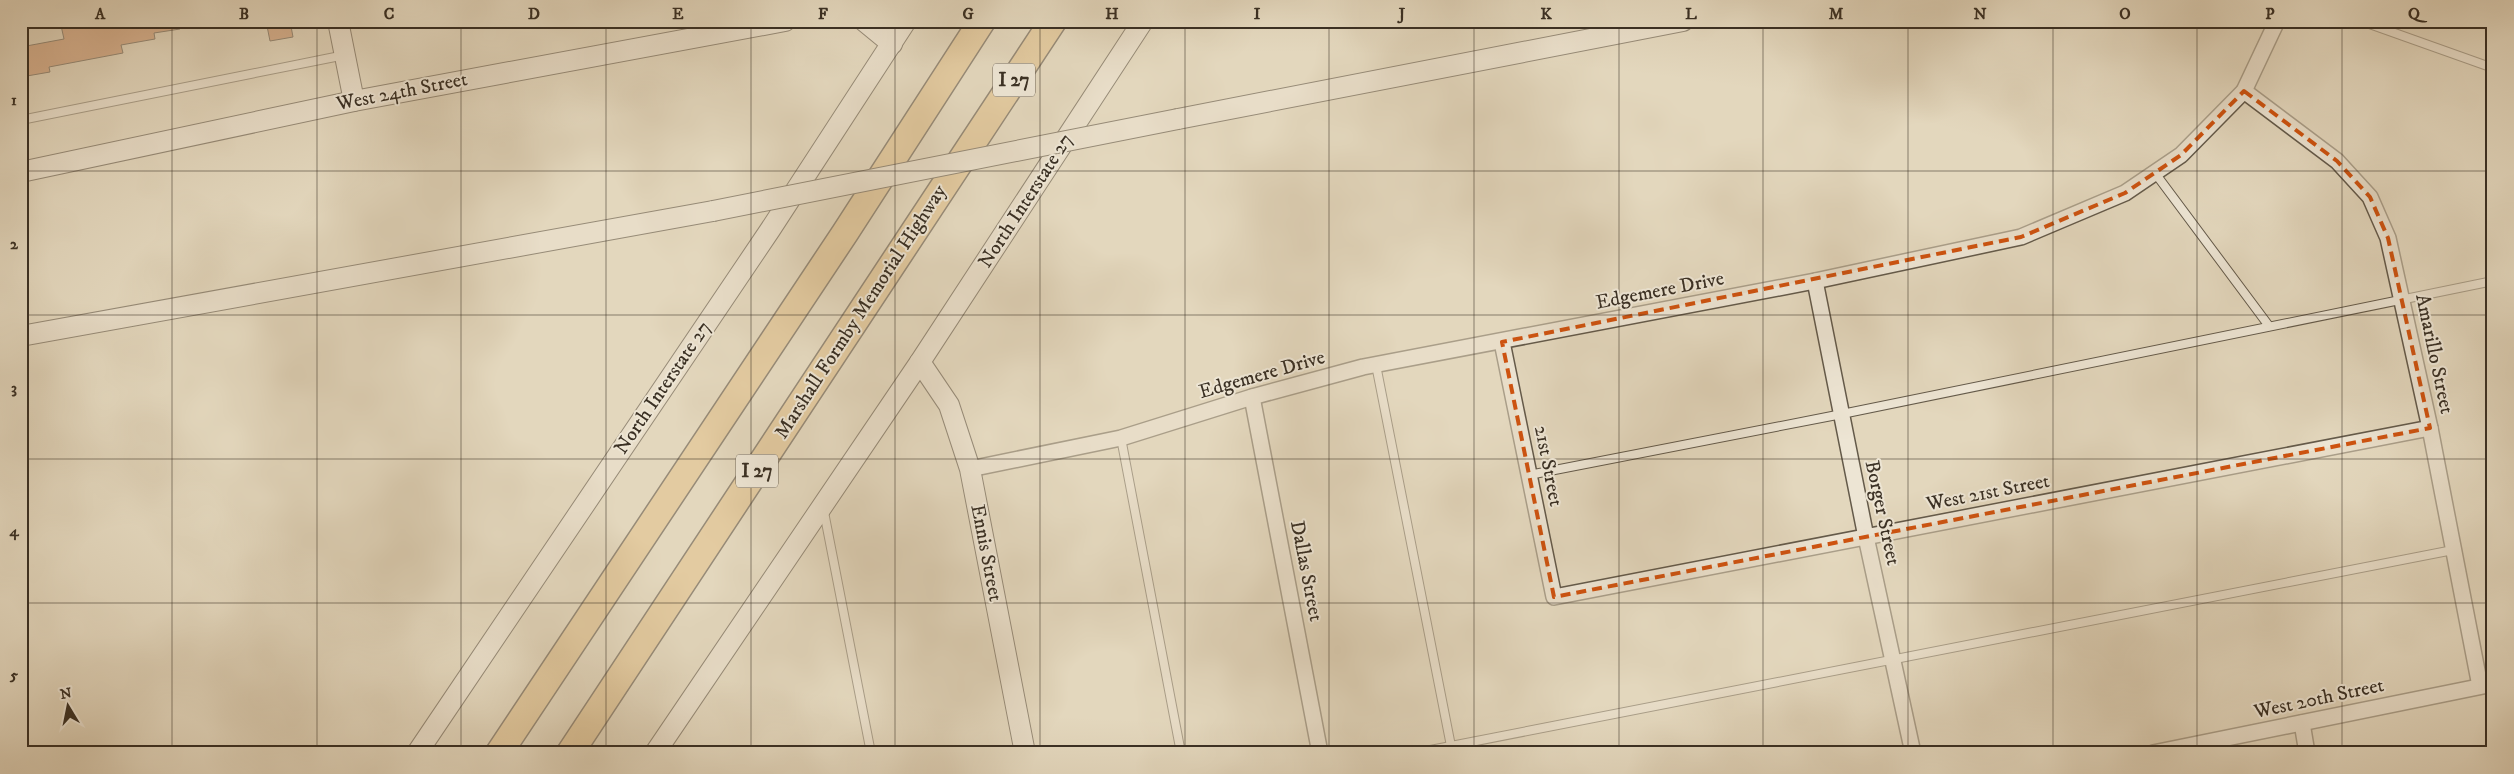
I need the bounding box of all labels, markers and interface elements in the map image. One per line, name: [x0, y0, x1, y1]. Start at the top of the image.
text: A: [94, 4, 106, 24]
text: B: [239, 4, 249, 24]
text: C: [384, 4, 394, 24]
text: D: [528, 4, 540, 24]
text: E: [672, 4, 684, 24]
text: F: [818, 4, 828, 24]
text: G: [962, 4, 974, 24]
text: H: [1105, 4, 1119, 24]
text: I: [1254, 4, 1261, 24]
text: J: [1397, 4, 1406, 24]
text: K: [1540, 4, 1552, 24]
text: L: [1685, 4, 1697, 24]
text: M: [1829, 4, 1844, 24]
text: N: [1973, 4, 1987, 24]
text: O: [2119, 4, 2131, 24]
text: P: [2265, 4, 2275, 24]
text: Q: [2408, 4, 2428, 24]
road number: I 27: [993, 64, 1035, 96]
street label: West 24th Street: [333, 67, 470, 117]
text: 1: [11, 90, 17, 110]
street label: North Interstate 27: [973, 129, 1079, 273]
street label: Marshall Formby Memorial Highway: [769, 180, 953, 444]
text: 2: [10, 234, 19, 254]
street label: Edgemere Drive: [1594, 266, 1726, 316]
street label: Amarillo Street: [2409, 292, 2459, 416]
street label: North Interstate 27: [609, 317, 717, 459]
street label: Edgemere Drive: [1196, 345, 1328, 405]
text: 3: [11, 378, 17, 398]
street label: 21st Street: [1528, 423, 1568, 509]
road number: I 27: [736, 454, 778, 488]
street label: Borger Street: [1859, 458, 1905, 568]
street label: West 21st Street: [1923, 469, 2052, 517]
street label: Ennis Street: [964, 502, 1008, 604]
street label: Dallas Street: [1284, 518, 1328, 624]
text: 4: [8, 521, 19, 541]
text: 5: [9, 665, 18, 685]
street label: West 20th Street: [2251, 673, 2386, 725]
north arrow: [42, 682, 92, 732]
text: N: [59, 684, 74, 704]

